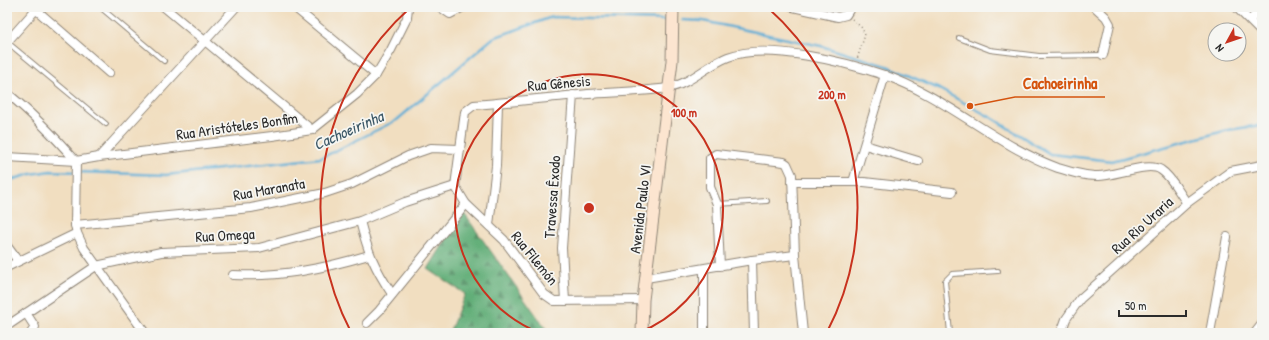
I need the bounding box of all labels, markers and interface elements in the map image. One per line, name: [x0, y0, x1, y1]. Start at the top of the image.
north arrow: [1207, 22, 1247, 62]
text: N: [1212, 42, 1227, 55]
callout: Cachoeirinha: [1015, 69, 1105, 97]
street label: Rua Gênesis: [527, 70, 591, 96]
text: Cachoeirinha: [1023, 72, 1098, 94]
text: 200 m: [818, 86, 846, 103]
water label: Cachoeirinha: [310, 104, 388, 155]
text: 100 m: [671, 104, 697, 121]
street label: Rua Aristóteles Bonfim: [175, 107, 299, 145]
street label: Travessa Êxodo: [539, 155, 565, 239]
street label: Avenida Paulo VI: [624, 163, 656, 255]
street label: Rua Maranata: [232, 172, 307, 206]
street label: Rua Rio Uraria: [1106, 191, 1178, 258]
centre of rings: [582, 201, 596, 215]
street label: Rua Omega: [195, 223, 255, 247]
street label: Rua Filemón: [507, 226, 563, 290]
scale bar: [1119, 292, 1186, 318]
text: 50 m: [1125, 297, 1146, 314]

